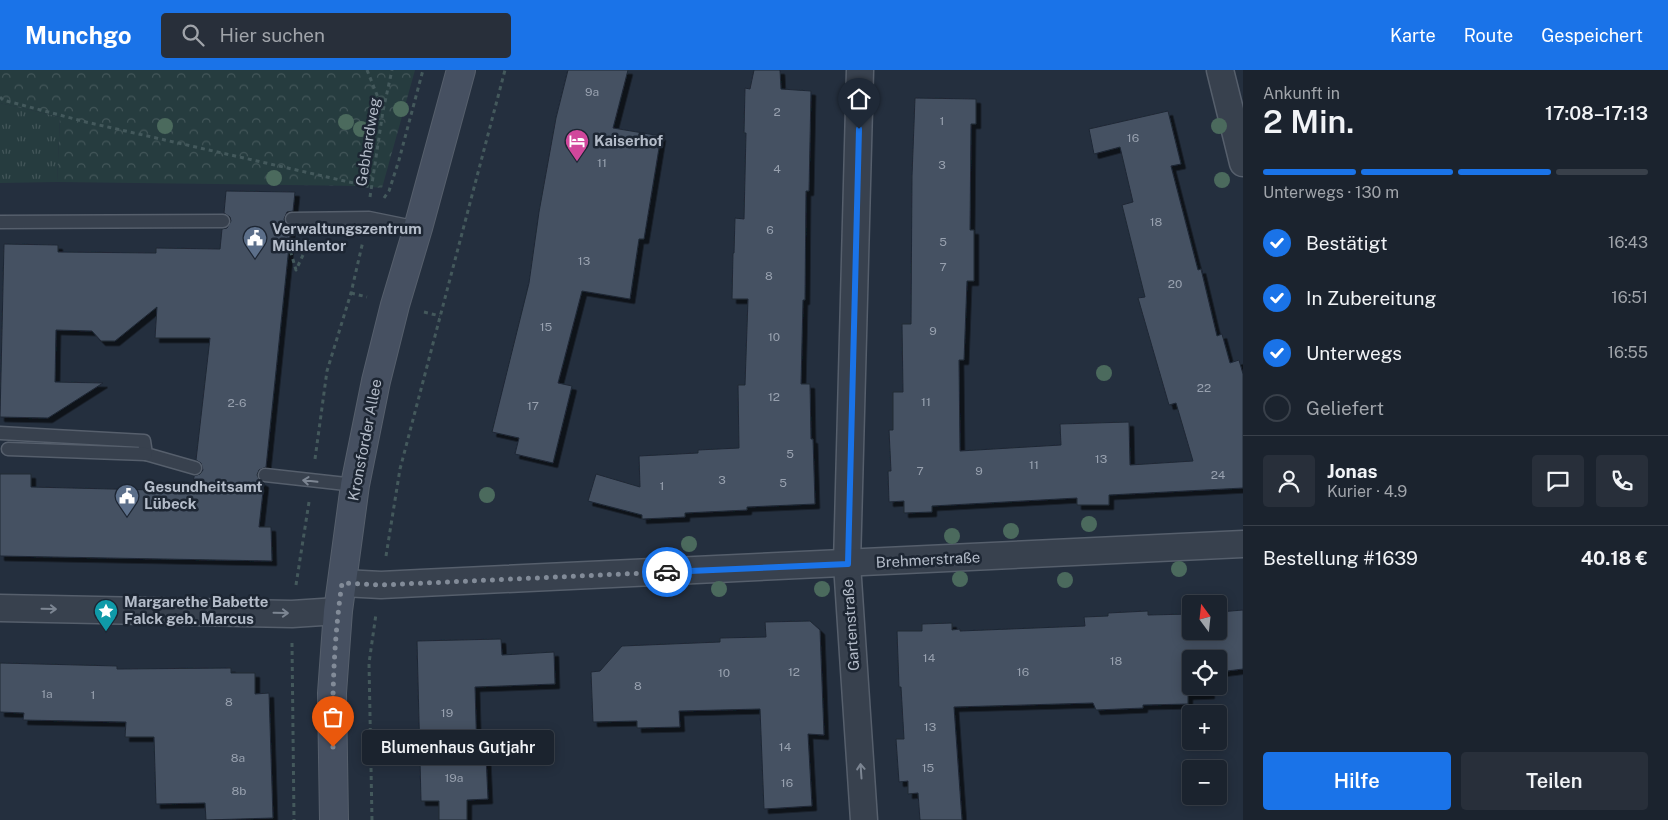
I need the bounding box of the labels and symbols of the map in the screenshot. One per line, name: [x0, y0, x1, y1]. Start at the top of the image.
pin: [838, 78, 880, 129]
house number: 9a: [585, 85, 599, 99]
street label: Gebhardweg: [352, 96, 383, 187]
house number: 2: [773, 105, 781, 119]
house number: 1: [940, 114, 944, 128]
hotel icon: Kaiserhof: [564, 128, 590, 162]
house number: 16: [1127, 131, 1139, 145]
place label: Kaiserhof: [594, 132, 663, 149]
house number: 11: [597, 156, 607, 170]
house number: 3: [938, 158, 946, 172]
house number: 4: [773, 162, 781, 176]
house number: 18: [1150, 215, 1163, 229]
place label: Verwaltungszentrum Mühlentor: [272, 220, 422, 254]
house number: 6: [766, 223, 774, 237]
public building icon: Verwaltungszentrum Mühlentor: [242, 225, 268, 259]
house number: 5: [939, 235, 947, 249]
house number: 13: [578, 254, 590, 268]
house number: 7: [939, 260, 947, 274]
house number: 8: [765, 269, 773, 283]
house number: 20: [1168, 277, 1182, 291]
house number: 15: [540, 320, 553, 334]
house number: 9: [929, 324, 937, 338]
house number: 10: [768, 330, 780, 344]
street label: Kronsforder Allee: [344, 378, 385, 502]
house number: 22: [1197, 381, 1211, 395]
house number: 12: [768, 390, 780, 404]
house number: 11: [921, 395, 931, 409]
house number: 2-6: [227, 396, 247, 410]
house number: 17: [527, 399, 539, 413]
house number: 5: [786, 447, 794, 461]
house number: 13: [1095, 452, 1107, 466]
house number: 11: [1029, 458, 1039, 472]
house number: 7: [916, 464, 924, 478]
house number: 9: [975, 464, 983, 478]
house number: 24: [1211, 468, 1226, 482]
house number: 3: [718, 473, 726, 487]
one-way arrow: [302, 476, 318, 486]
house number: 5: [779, 476, 787, 490]
place label: Gesundheitsamt Lübeck: [144, 478, 263, 512]
house number: 1: [660, 479, 664, 493]
public building icon: Gesundheitsamt Lübeck: [114, 483, 140, 517]
courier: [642, 547, 692, 597]
street label: Brehmerstraße: [875, 548, 981, 571]
street label: Gartenstraße: [839, 578, 862, 672]
place label: Margarethe Babette Falck geb. Marcus: [124, 593, 268, 627]
north arrow: [1182, 595, 1228, 640]
place icon: Margarethe Babette Falck geb. Marcus: [93, 598, 119, 632]
one-way arrow: [40, 604, 56, 614]
one-way arrow: [272, 608, 289, 618]
house number: 14: [923, 651, 936, 665]
house number: 18: [1110, 654, 1123, 668]
house number: 12: [788, 665, 800, 679]
house number: 16: [1017, 665, 1029, 679]
house number: 10: [718, 666, 730, 680]
house number: 8: [634, 679, 642, 693]
house number: 1a: [41, 687, 53, 701]
house number: 1: [91, 688, 95, 702]
house number: 8: [225, 695, 233, 709]
pin: [312, 696, 354, 747]
house number: 19: [441, 706, 453, 720]
house number: 13: [924, 720, 936, 734]
callout: Blumenhaus Gutjahr: [363, 730, 556, 764]
house number: 14: [779, 740, 792, 754]
house number: 8a: [231, 751, 245, 765]
house number: 15: [922, 761, 935, 775]
one-way arrow: [856, 764, 865, 780]
house number: 19a: [444, 771, 464, 785]
house number: 16: [781, 776, 793, 790]
house number: 8b: [232, 784, 246, 798]

